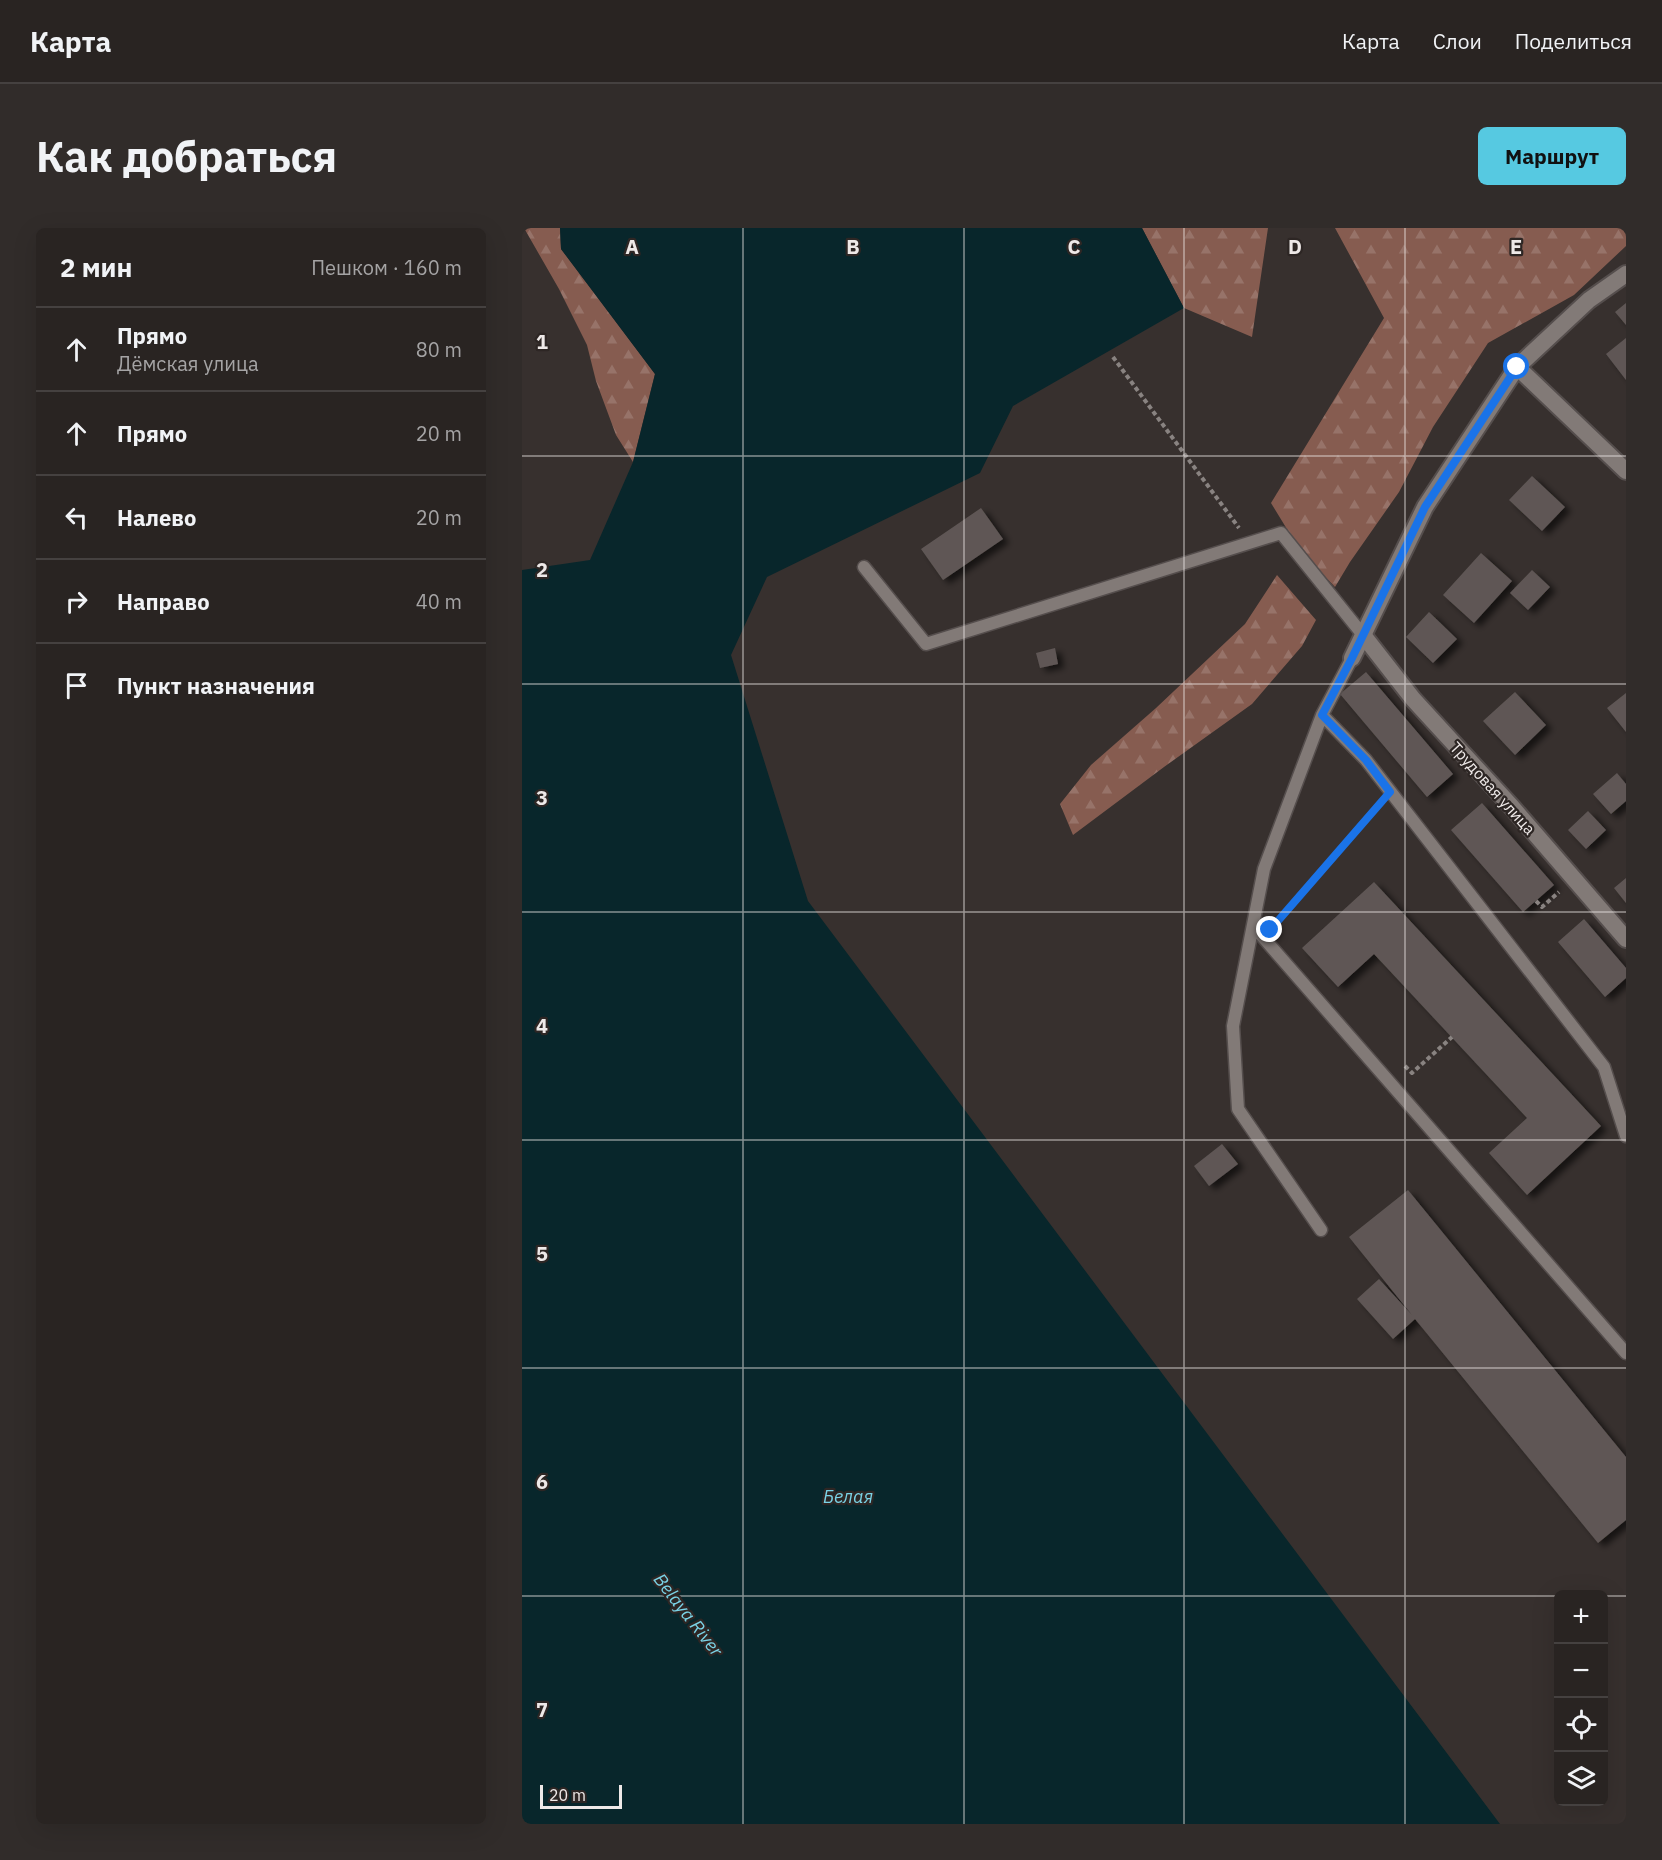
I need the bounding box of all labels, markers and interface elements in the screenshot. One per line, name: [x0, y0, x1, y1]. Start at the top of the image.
text: Карта: [30, 23, 111, 60]
text: Карта: [1342, 27, 1400, 55]
text: Слои: [1433, 27, 1482, 55]
text: Поделиться: [1515, 27, 1632, 55]
button: Маршрут: [1478, 127, 1626, 185]
text: Как добраться: [36, 129, 337, 184]
text: A: [625, 233, 639, 260]
text: B: [846, 233, 860, 260]
text: C: [1067, 233, 1081, 260]
text: D: [1288, 233, 1302, 260]
text: E: [1510, 233, 1522, 260]
text: 2 мин: [60, 250, 132, 284]
text: Пешком · 160 m: [311, 254, 462, 281]
text: Прямо: [117, 321, 187, 350]
text: 1: [536, 328, 548, 355]
icon: ahead: [60, 333, 93, 366]
text: 80 m: [416, 336, 462, 363]
text: Дёмская улица: [117, 350, 259, 377]
route start: [1503, 353, 1529, 379]
icon: ahead: [60, 417, 93, 450]
text: Прямо: [117, 419, 187, 448]
text: 20 m: [416, 420, 462, 447]
icon: left: [60, 501, 93, 534]
text: Налево: [117, 503, 196, 532]
text: 20 m: [416, 504, 462, 531]
text: 2: [536, 556, 548, 583]
icon: right: [60, 585, 93, 618]
text: Направо: [117, 587, 210, 616]
text: 40 m: [416, 588, 462, 615]
icon: arrive: [60, 669, 93, 702]
text: Пункт назначения: [117, 671, 315, 700]
street label: Трудовая улица: [1446, 737, 1540, 839]
text: 3: [536, 784, 548, 811]
route end: [1256, 916, 1282, 942]
text: 4: [536, 1012, 548, 1039]
text: 5: [536, 1240, 548, 1267]
text: 6: [536, 1468, 548, 1495]
water label: Белая: [823, 1485, 873, 1508]
water label: Belaya River: [649, 1569, 728, 1661]
map controls: [1554, 1590, 1608, 1806]
button: +: [1554, 1590, 1608, 1644]
button: −: [1554, 1644, 1608, 1698]
text: 7: [536, 1696, 548, 1723]
button: locate: [1554, 1698, 1608, 1752]
button: layers: [1554, 1752, 1608, 1806]
scale bar: [540, 1782, 622, 1810]
text: 20 m: [549, 1785, 586, 1805]

